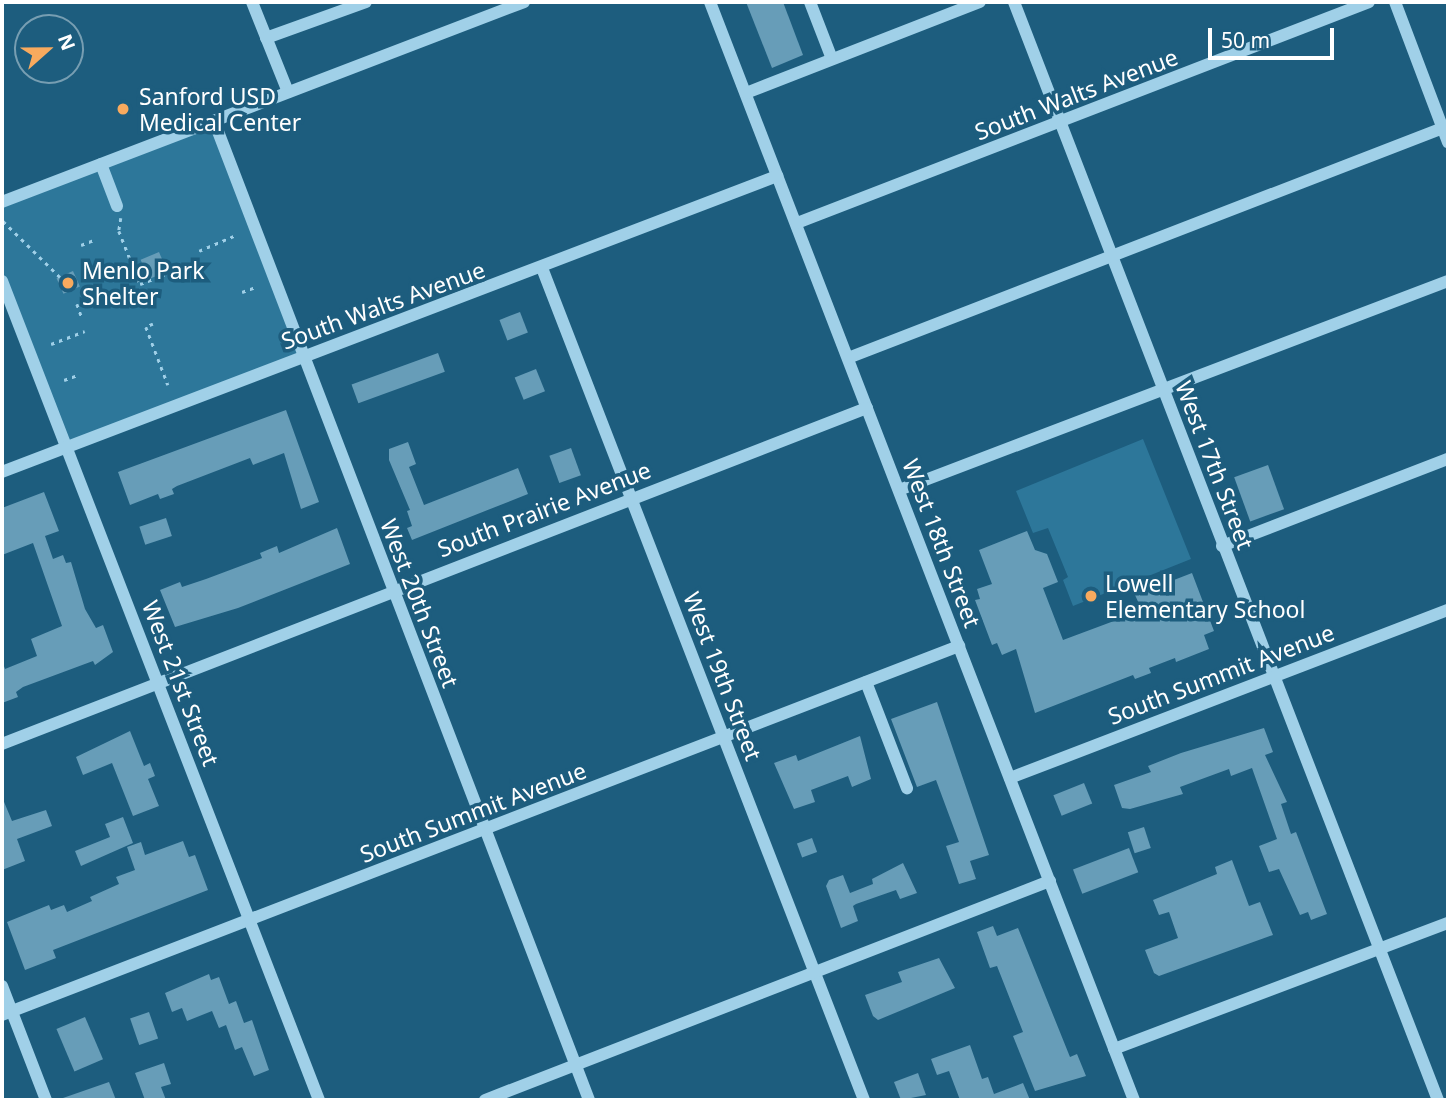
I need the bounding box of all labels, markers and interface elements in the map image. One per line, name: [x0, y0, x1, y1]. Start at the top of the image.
north arrow: [14, 14, 84, 84]
scale bar: [1212, 14, 1338, 58]
text: 50 m: [1221, 26, 1270, 54]
text: N: [52, 30, 82, 54]
street label: South Walts Avenue: [971, 43, 1181, 145]
place label: Sanford USD Medical Center: [139, 82, 301, 136]
marker: Sanford USD Medical Center: [113, 99, 133, 119]
street label: South Walts Avenue: [277, 255, 489, 355]
place label: Menlo Park Shelter: [82, 256, 204, 310]
marker: Menlo Park Shelter: [60, 275, 76, 291]
street label: West 17th Street: [1170, 377, 1260, 553]
street label: West 18th Street: [897, 455, 987, 631]
street label: South Prairie Avenue: [433, 456, 655, 562]
street label: West 20th Street: [375, 515, 465, 691]
place label: Lowell Elementary School: [1105, 569, 1305, 623]
street label: West 19th Street: [678, 588, 768, 764]
marker: Lowell Elementary School: [1083, 588, 1099, 604]
street label: West 21st Street: [137, 596, 225, 770]
street label: South Summit Avenue: [1104, 618, 1338, 730]
street label: South Summit Avenue: [356, 756, 590, 868]

